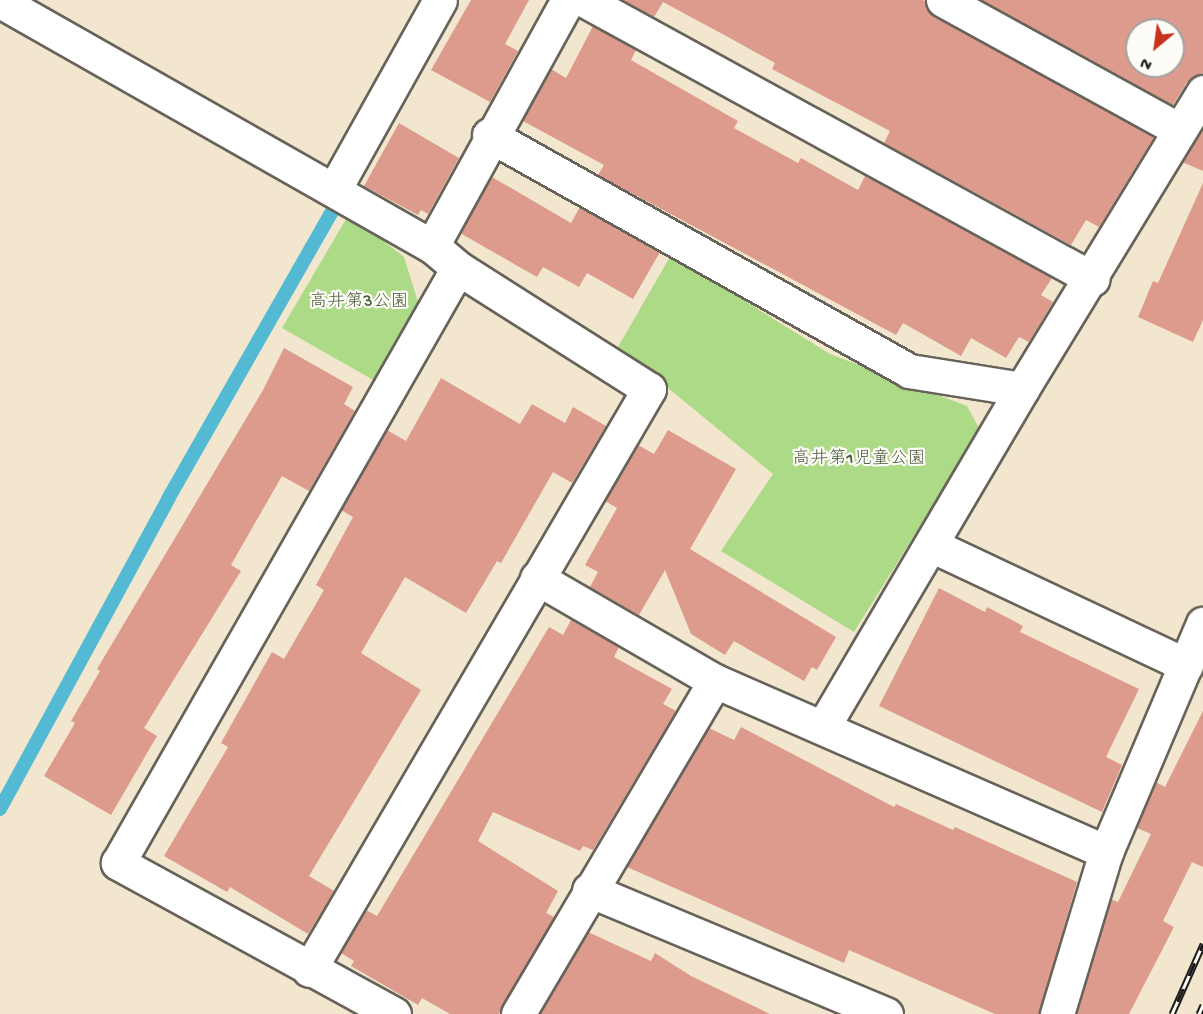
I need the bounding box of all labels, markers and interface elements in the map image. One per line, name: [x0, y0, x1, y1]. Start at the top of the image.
north arrow: [1125, 18, 1185, 78]
text: N: [1138, 52, 1156, 73]
park label: 高井第3公園: [309, 292, 409, 314]
park label: 高井第1児童公園: [792, 449, 926, 471]

